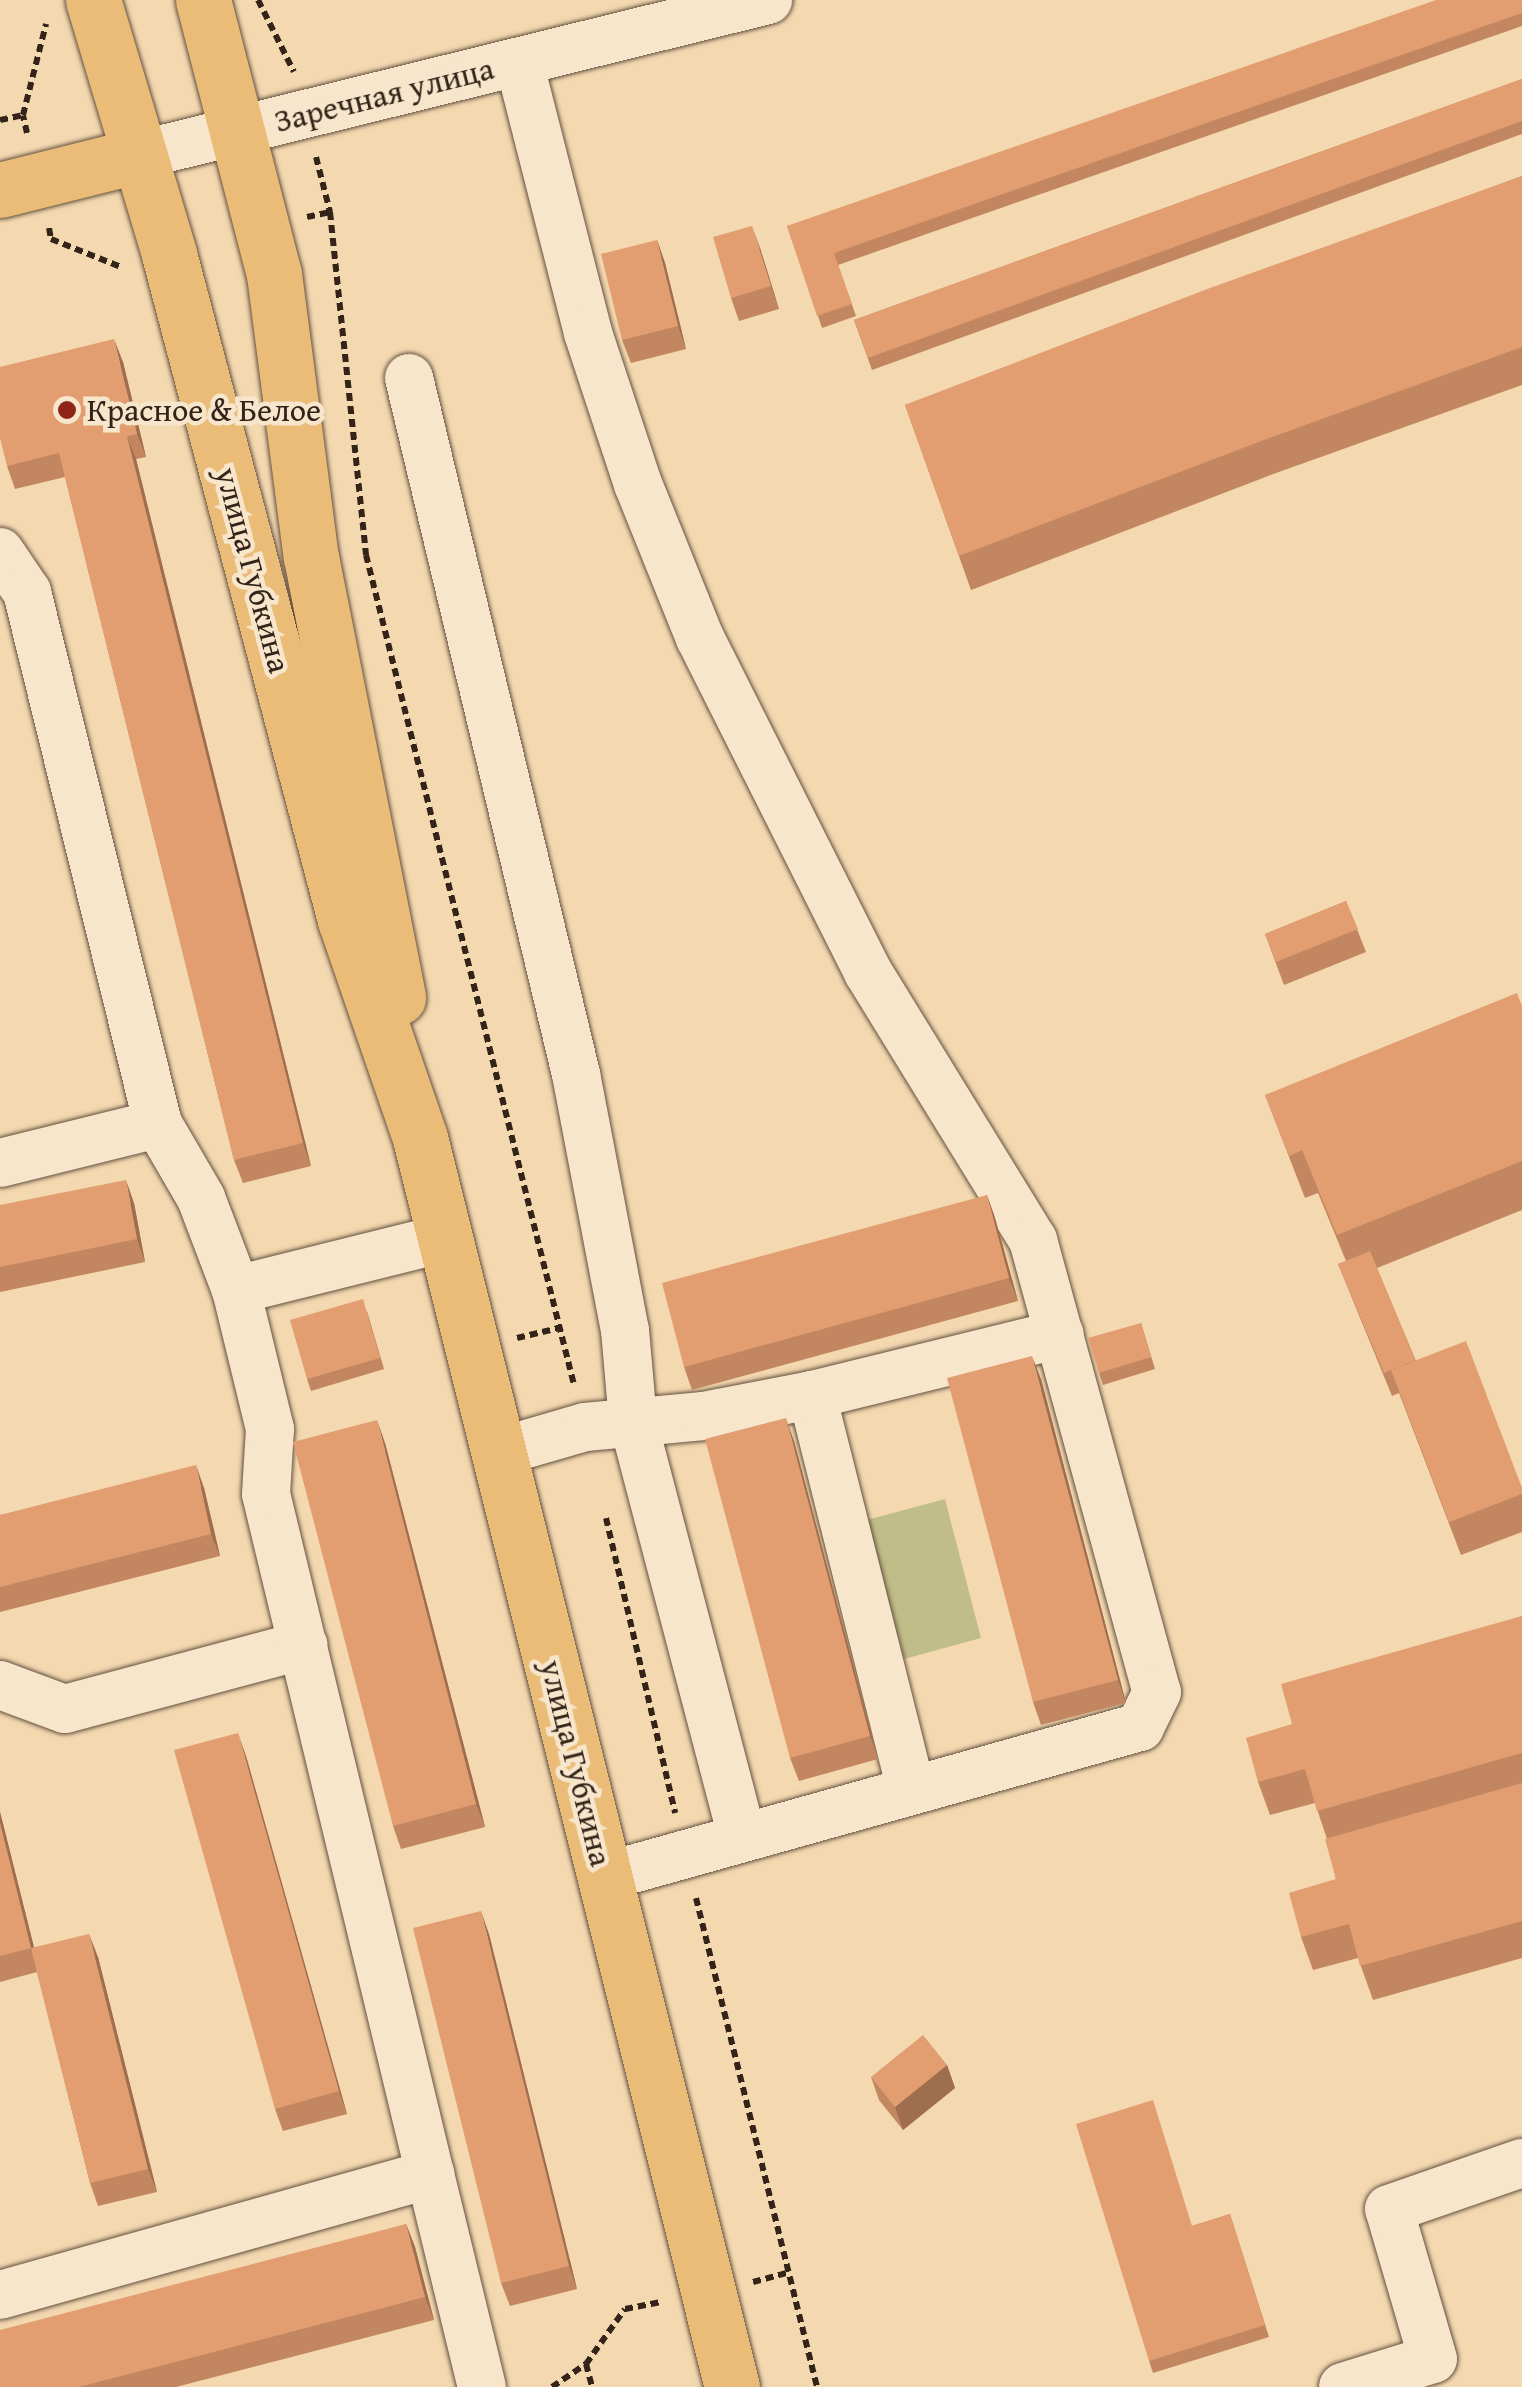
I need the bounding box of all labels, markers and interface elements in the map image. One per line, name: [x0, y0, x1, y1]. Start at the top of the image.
street label: Заречная улица: [270, 49, 498, 141]
place label: Красное & Белое: [87, 391, 321, 429]
marker: Красное & Белое: [56, 399, 78, 421]
street label: улица Губкина: [207, 463, 299, 677]
street label: улица Губкина: [532, 1656, 620, 1870]

